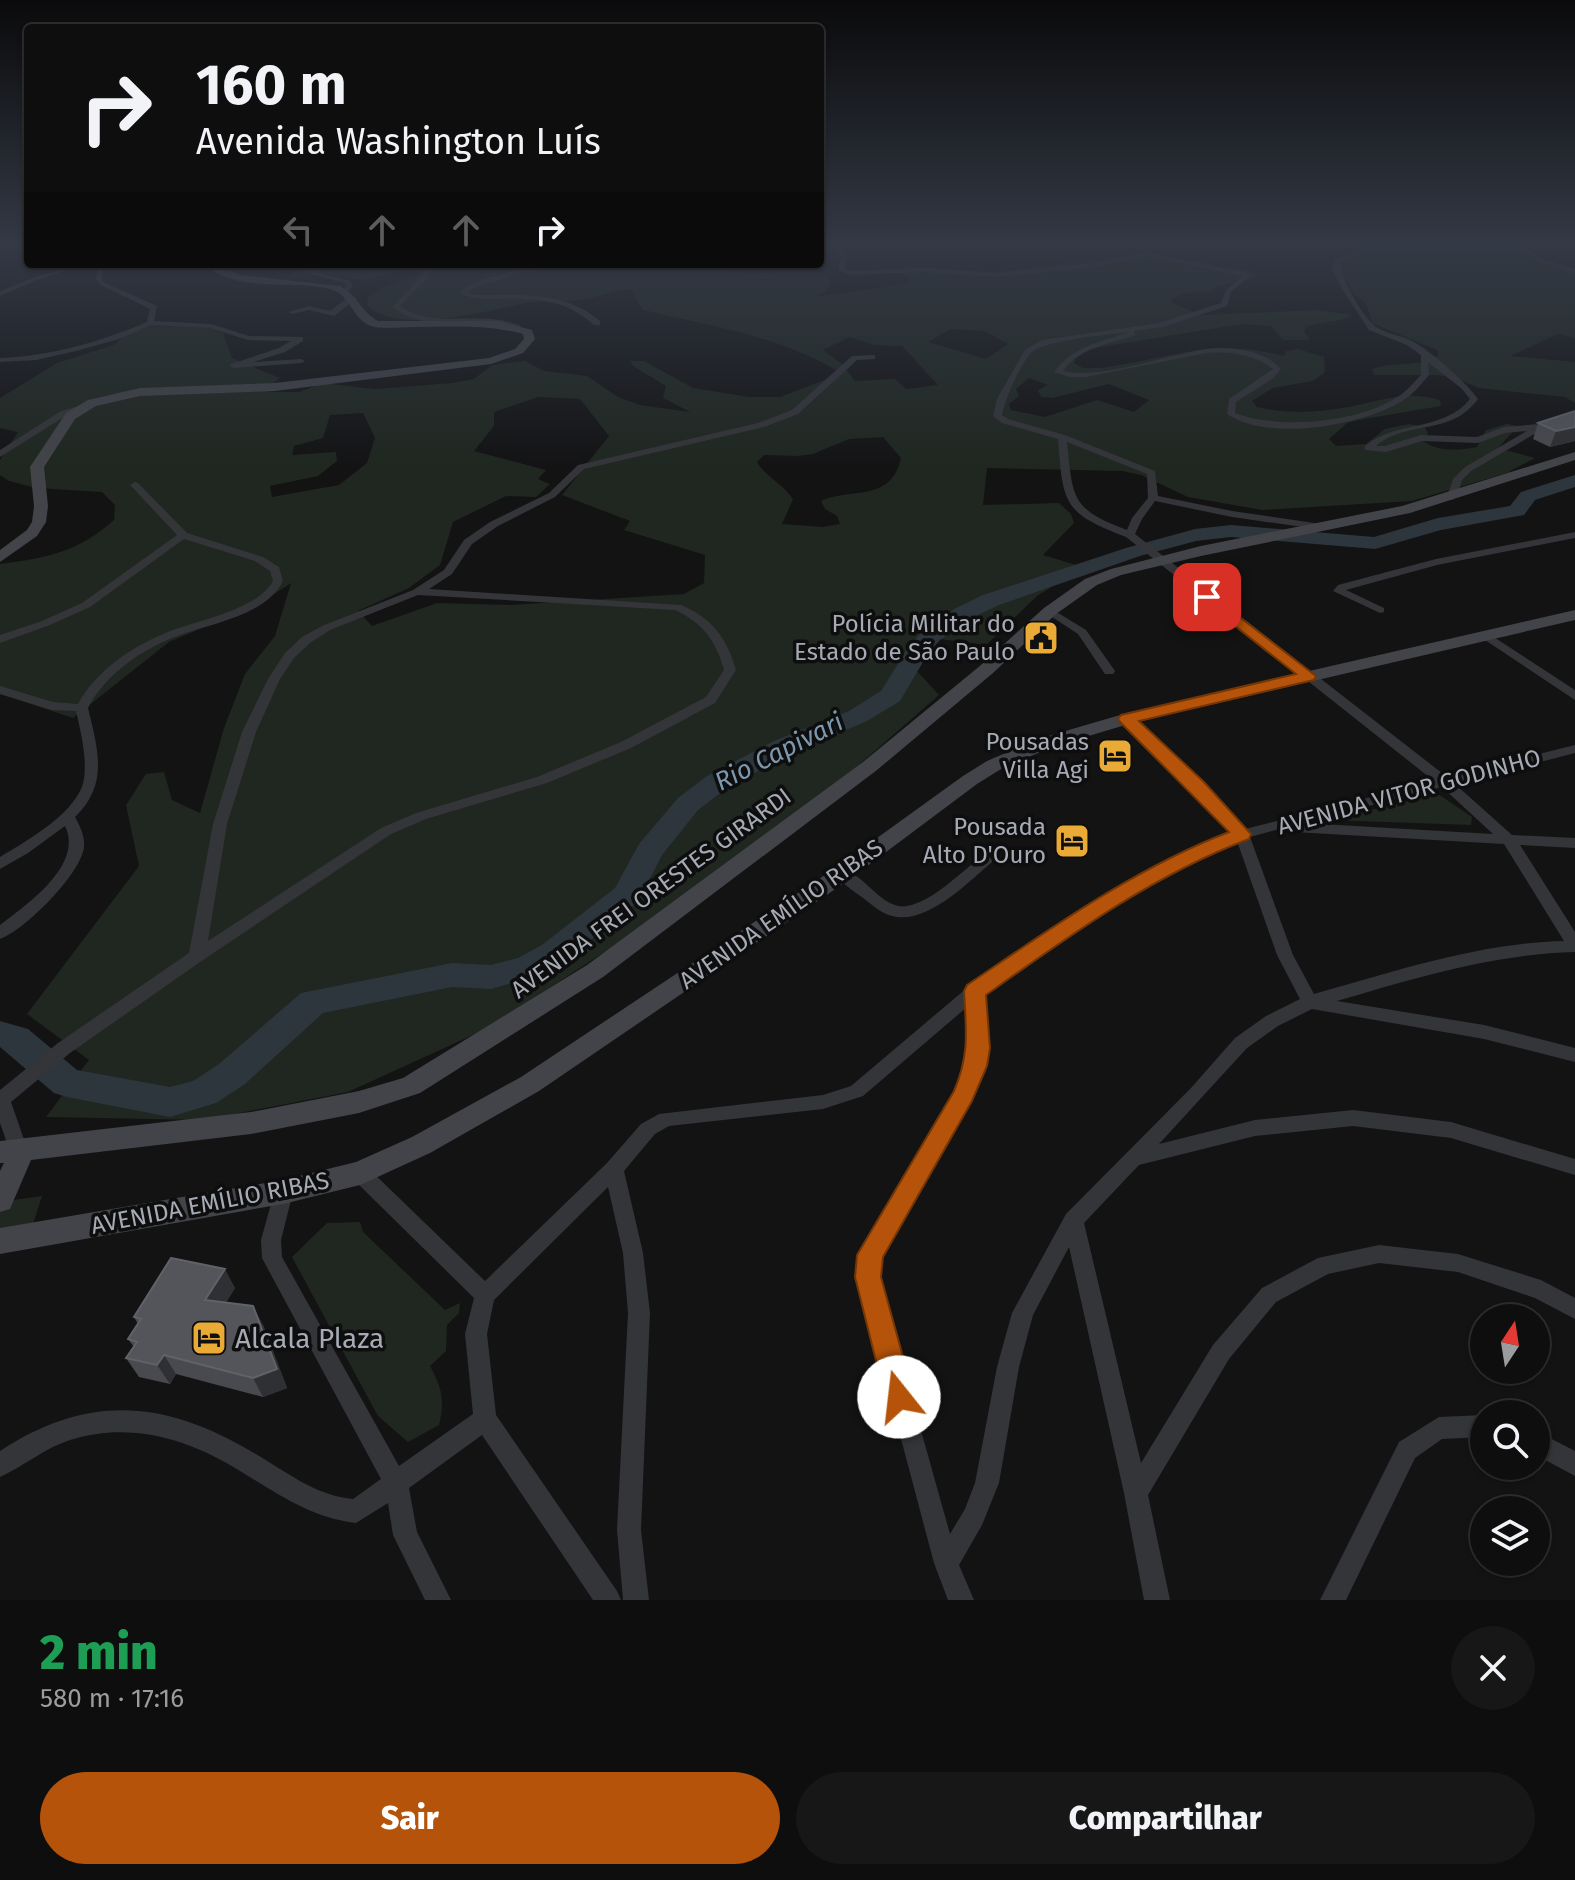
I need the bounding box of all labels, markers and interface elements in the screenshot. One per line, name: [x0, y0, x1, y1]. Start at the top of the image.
text: 160 m: [196, 52, 347, 119]
icon: right: [64, 56, 168, 160]
text: Avenida Washington Luís: [196, 120, 601, 164]
icon: left: [276, 208, 320, 252]
icon: ahead: [360, 208, 404, 252]
icon: ahead: [444, 208, 488, 252]
icon: right: [528, 208, 572, 252]
pin: [1173, 563, 1241, 631]
icon: arrive: [1185, 575, 1229, 619]
place label: Polícia Militar do Estado de São Paulo: [794, 610, 1015, 666]
public building icon: Polícia Militar do Estado de São Paulo: [1022, 619, 1060, 657]
water label: Rio Capivari: [710, 706, 848, 798]
place label: Pousadas Villa Agi: [985, 728, 1089, 784]
hotel icon: Pousadas Villa Agi: [1096, 737, 1134, 775]
street label: AVENIDA VITOR GODINHO: [1274, 743, 1544, 841]
street label: AVENIDA FREI ORESTES GIRARDI: [506, 782, 796, 1004]
place label: Pousada Alto D'Ouro: [923, 813, 1046, 869]
hotel icon: Pousada Alto D'Ouro: [1053, 822, 1091, 860]
street label: AVENIDA EMÍLIO RIBAS: [673, 832, 888, 995]
street label: AVENIDA EMÍLIO RIBAS: [88, 1165, 331, 1240]
north arrow: [1470, 1304, 1550, 1384]
map controls: [1470, 1304, 1550, 1576]
hotel icon: Alcala Plaza: [190, 1319, 228, 1357]
place label: Alcala Plaza: [235, 1322, 384, 1355]
position arrow: [857, 1355, 941, 1439]
button: search: [1470, 1400, 1550, 1480]
button: layers: [1470, 1496, 1550, 1576]
text: 2 min: [40, 1624, 158, 1682]
button: close: [1451, 1626, 1535, 1710]
text: 580 m · 17:16: [40, 1683, 184, 1714]
button: Sair: [40, 1772, 780, 1864]
button: Compartilhar: [796, 1772, 1535, 1864]

